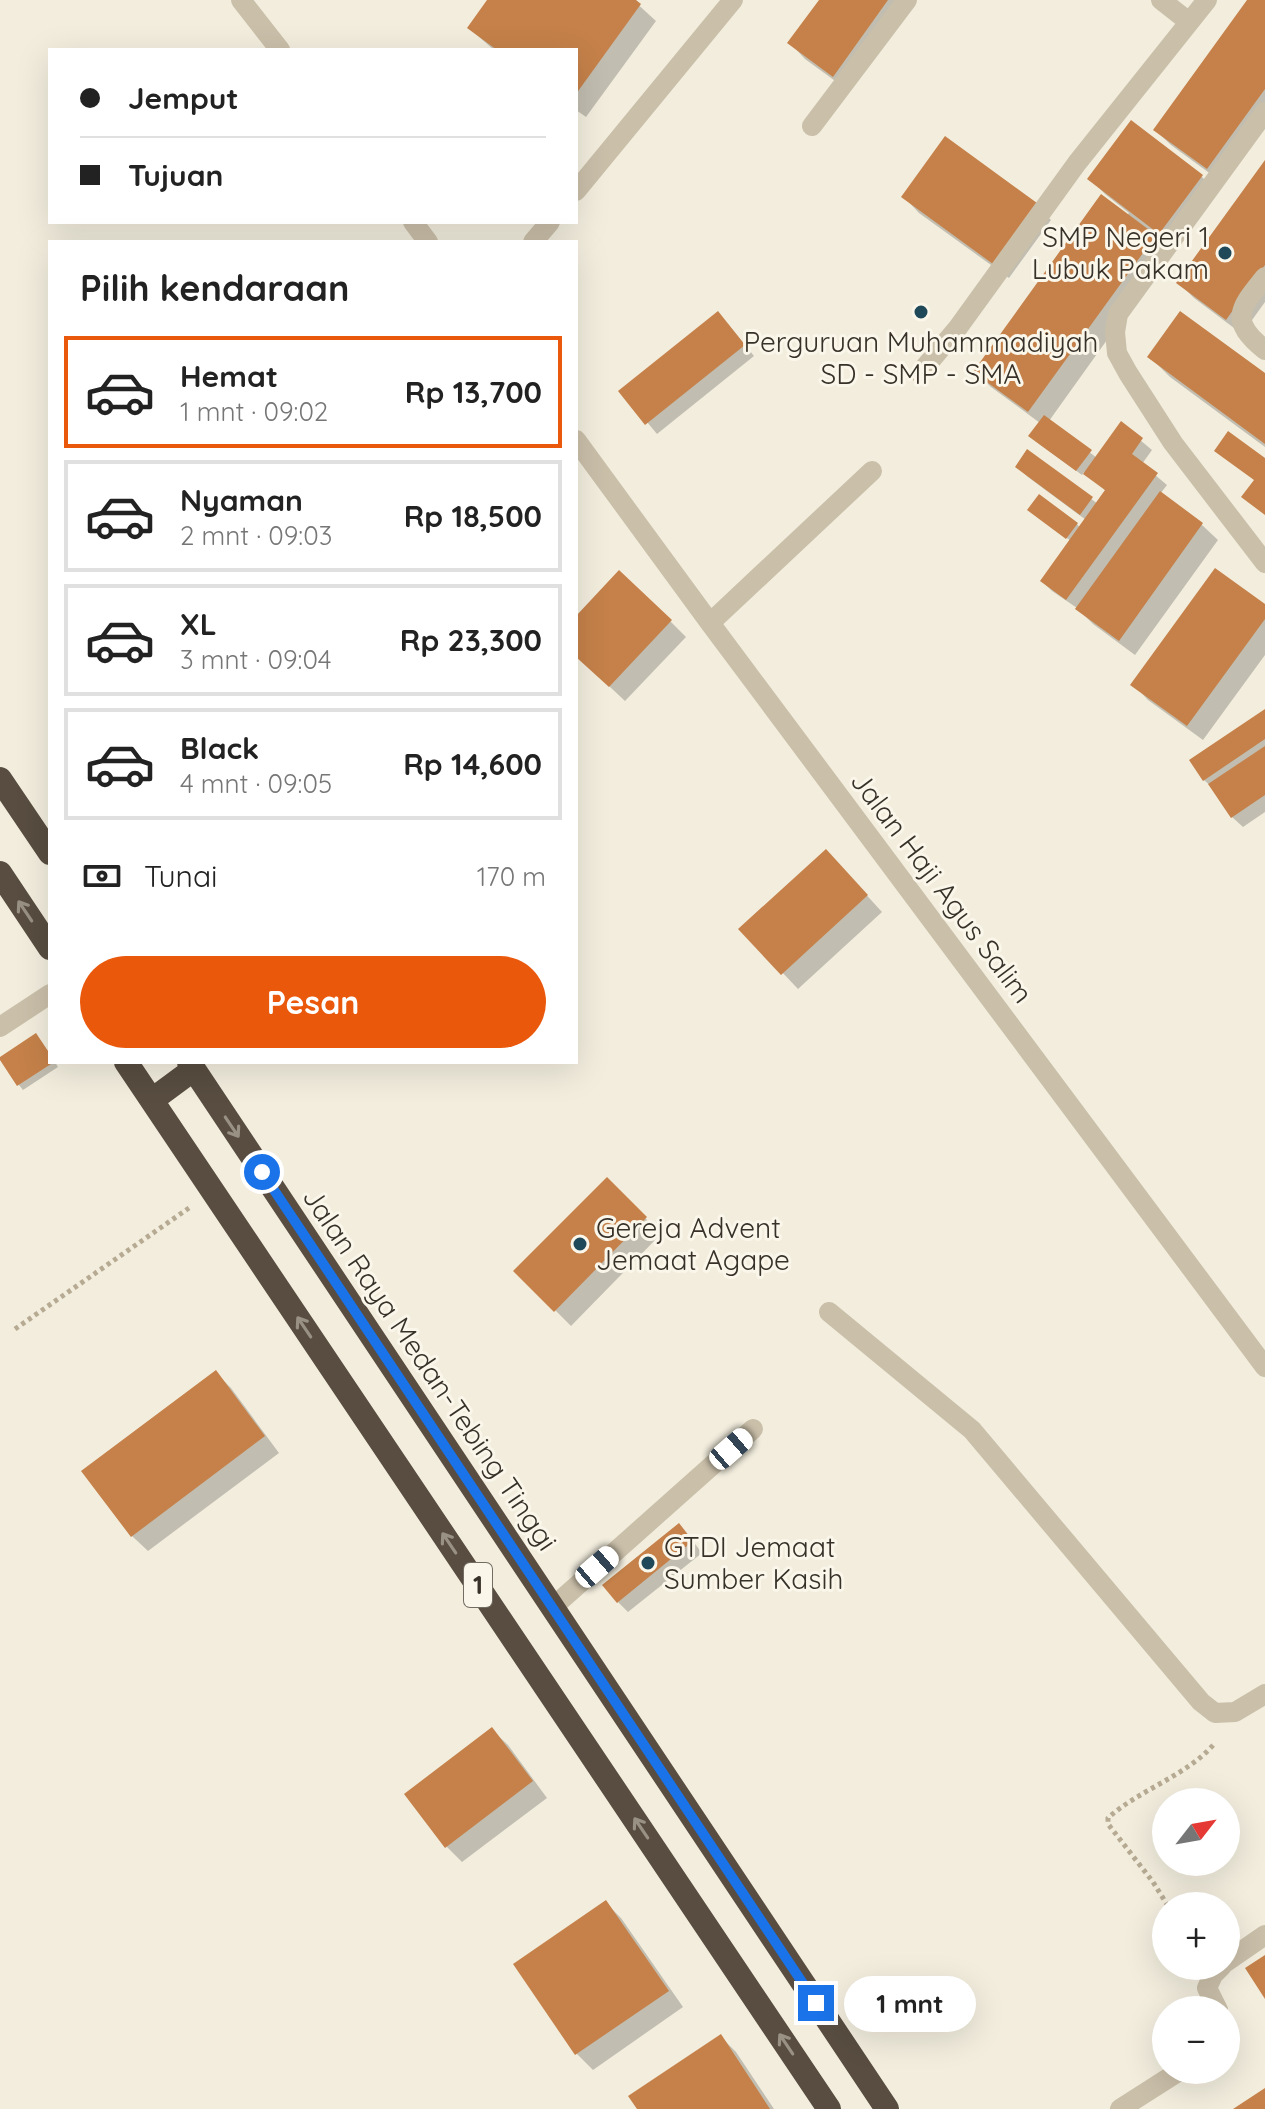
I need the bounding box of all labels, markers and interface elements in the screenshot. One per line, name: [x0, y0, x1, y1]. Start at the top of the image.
text: Jemput: [128, 79, 239, 117]
text: Tujuan: [128, 156, 223, 194]
place label: SMP Negeri 1 Lubuk Pakam: [1032, 219, 1209, 286]
marker: SMP Negeri 1 Lubuk Pakam: [1216, 244, 1234, 262]
text: Pilih kendaraan: [80, 265, 349, 310]
marker: Perguruan Muhammadiyah SD - SMP - SMA: [912, 303, 930, 321]
place label: Perguruan Muhammadiyah SD - SMP - SMA: [743, 324, 1099, 391]
icon: car: [84, 356, 156, 428]
text: Hemat: [180, 357, 278, 395]
text: Rp 13,700: [405, 373, 542, 411]
text: 1 mnt · 09:02: [180, 395, 328, 428]
icon: car: [84, 480, 156, 552]
text: Nyaman: [180, 481, 303, 519]
text: Rp 18,500: [404, 497, 542, 535]
text: 2 mnt · 09:03: [180, 519, 332, 552]
icon: car: [84, 604, 156, 676]
text: XL: [180, 605, 217, 643]
text: Rp 23,300: [400, 621, 542, 659]
text: 3 mnt · 09:04: [180, 643, 332, 676]
icon: car: [84, 728, 156, 800]
text: Black: [180, 729, 259, 767]
text: Rp 14,600: [403, 745, 542, 783]
street label: Jalan Haji Agus Salim: [844, 764, 1041, 1010]
text: 4 mnt · 09:05: [180, 767, 332, 800]
icon: cash: [80, 854, 124, 898]
text: Tunai: [144, 857, 218, 895]
text: 170 m: [477, 860, 546, 893]
one-way arrow: [17, 900, 33, 922]
button: Pesan: [80, 956, 546, 1048]
one-way arrow: [225, 1115, 241, 1138]
route start: [244, 1154, 280, 1190]
street label: Jalan Raya Medan-Tebing Tinggi: [296, 1181, 565, 1557]
place label: Gereja Advent Jemaat Agape: [596, 1210, 790, 1277]
marker: Gereja Advent Jemaat Agape: [571, 1235, 589, 1253]
one-way arrow: [296, 1316, 312, 1338]
car: [705, 1424, 757, 1474]
place label: GTDI Jemaat Sumber Kasih: [664, 1529, 843, 1596]
one-way arrow: [441, 1532, 457, 1554]
car: [571, 1542, 623, 1592]
marker: GTDI Jemaat Sumber Kasih: [639, 1554, 657, 1572]
road number: 1: [464, 1563, 492, 1607]
north arrow: [1152, 1788, 1240, 1876]
map controls: [1152, 1788, 1240, 2084]
one-way arrow: [633, 1817, 649, 1840]
button: +: [1152, 1892, 1240, 1980]
callout: 1 mnt: [844, 1975, 976, 2031]
route end: [798, 1985, 834, 2021]
text: 1 mnt: [876, 1987, 944, 2020]
button: −: [1152, 1996, 1240, 2084]
one-way arrow: [778, 2033, 794, 2056]

